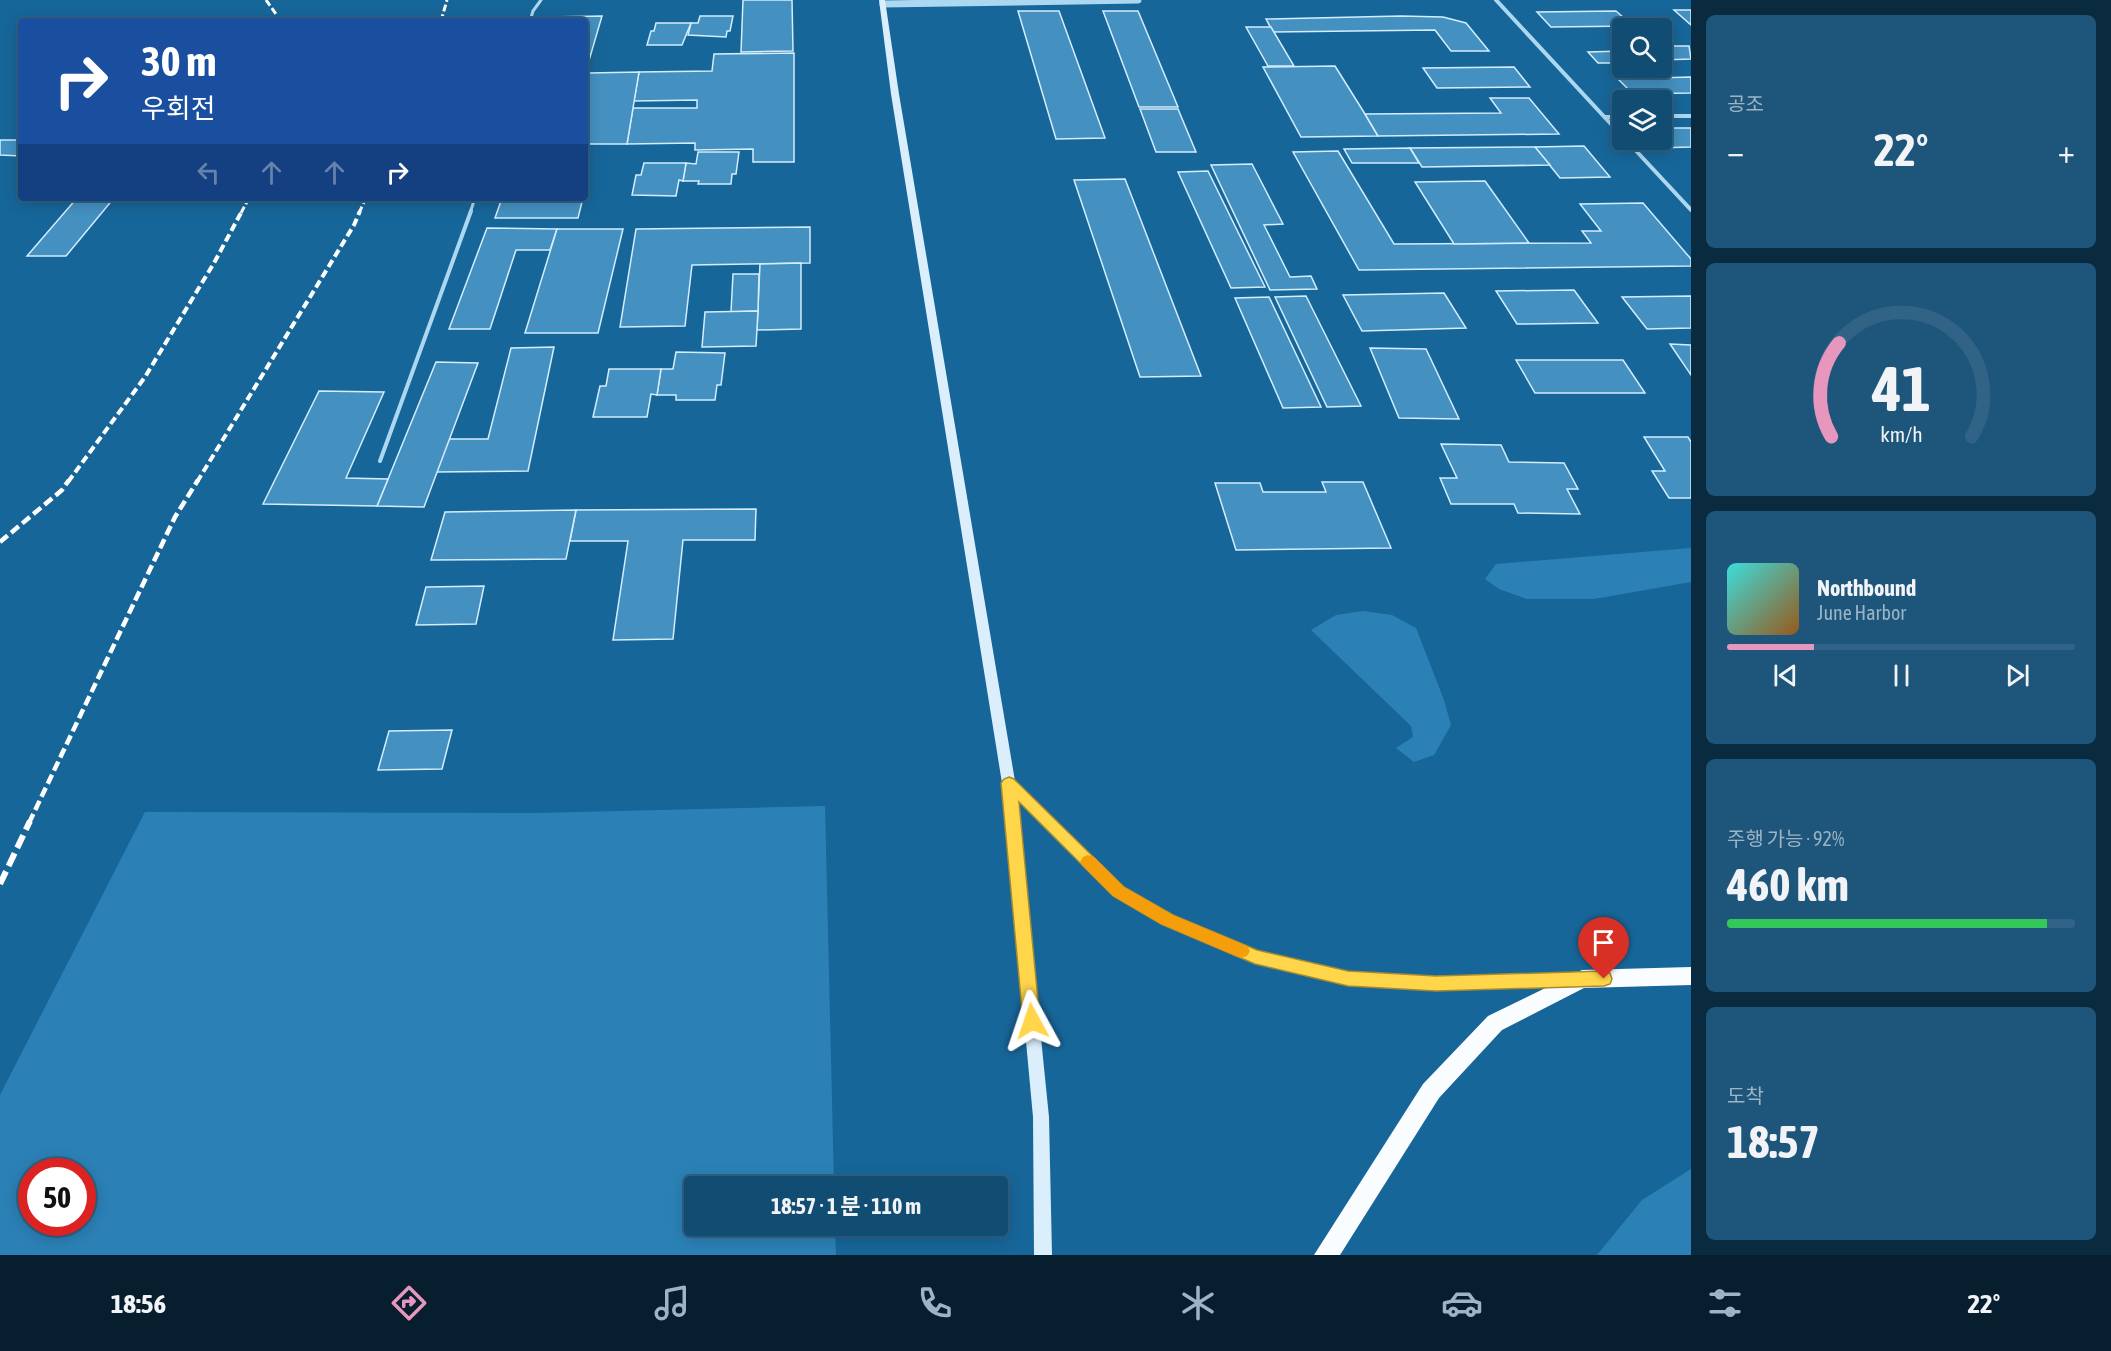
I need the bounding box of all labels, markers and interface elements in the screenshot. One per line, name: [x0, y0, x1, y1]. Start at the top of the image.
map controls: [1612, 18, 1672, 150]
button: search: [1612, 18, 1672, 78]
text: 30 m: [141, 37, 216, 85]
icon: right: [42, 42, 120, 120]
button: layers: [1612, 90, 1672, 150]
text: 공조: [1727, 92, 1764, 115]
text: 우회전: [141, 93, 216, 124]
text: 22°: [1874, 124, 1928, 176]
text: −: [1727, 132, 1744, 170]
text: +: [2058, 132, 2075, 170]
icon: left: [192, 156, 225, 189]
icon: ahead: [255, 156, 288, 189]
icon: ahead: [318, 156, 351, 189]
icon: right: [381, 156, 414, 189]
text: 41: [1871, 353, 1930, 424]
text: km/h: [1880, 422, 1922, 447]
text: Northbound: [1817, 575, 1916, 601]
text: June Harbor: [1817, 601, 1906, 624]
icon: previous: [1769, 659, 1802, 692]
icon: pause: [1885, 659, 1918, 692]
icon: next: [2001, 659, 2034, 692]
text: 주행 가능 · 92%: [1727, 827, 1844, 850]
text: 460 km: [1727, 859, 1849, 911]
pin: [1578, 917, 1629, 979]
icon: arrive: [1587, 926, 1620, 959]
position arrow: [1000, 989, 1064, 1053]
text: 도착: [1727, 1084, 1764, 1107]
text: 18:57: [1727, 1116, 1820, 1168]
speed limit sign: 50: [18, 1158, 96, 1236]
text: 18:57 · 1 분 · 110 m: [771, 1193, 921, 1219]
icon: directions: [388, 1282, 430, 1324]
icon: music: [651, 1282, 693, 1324]
icon: phone: [914, 1282, 956, 1324]
icon: climate: [1177, 1282, 1219, 1324]
icon: car: [1441, 1282, 1483, 1324]
icon: filters: [1704, 1282, 1746, 1324]
text: 18:56: [111, 1288, 166, 1319]
text: 22°: [1967, 1288, 2000, 1319]

